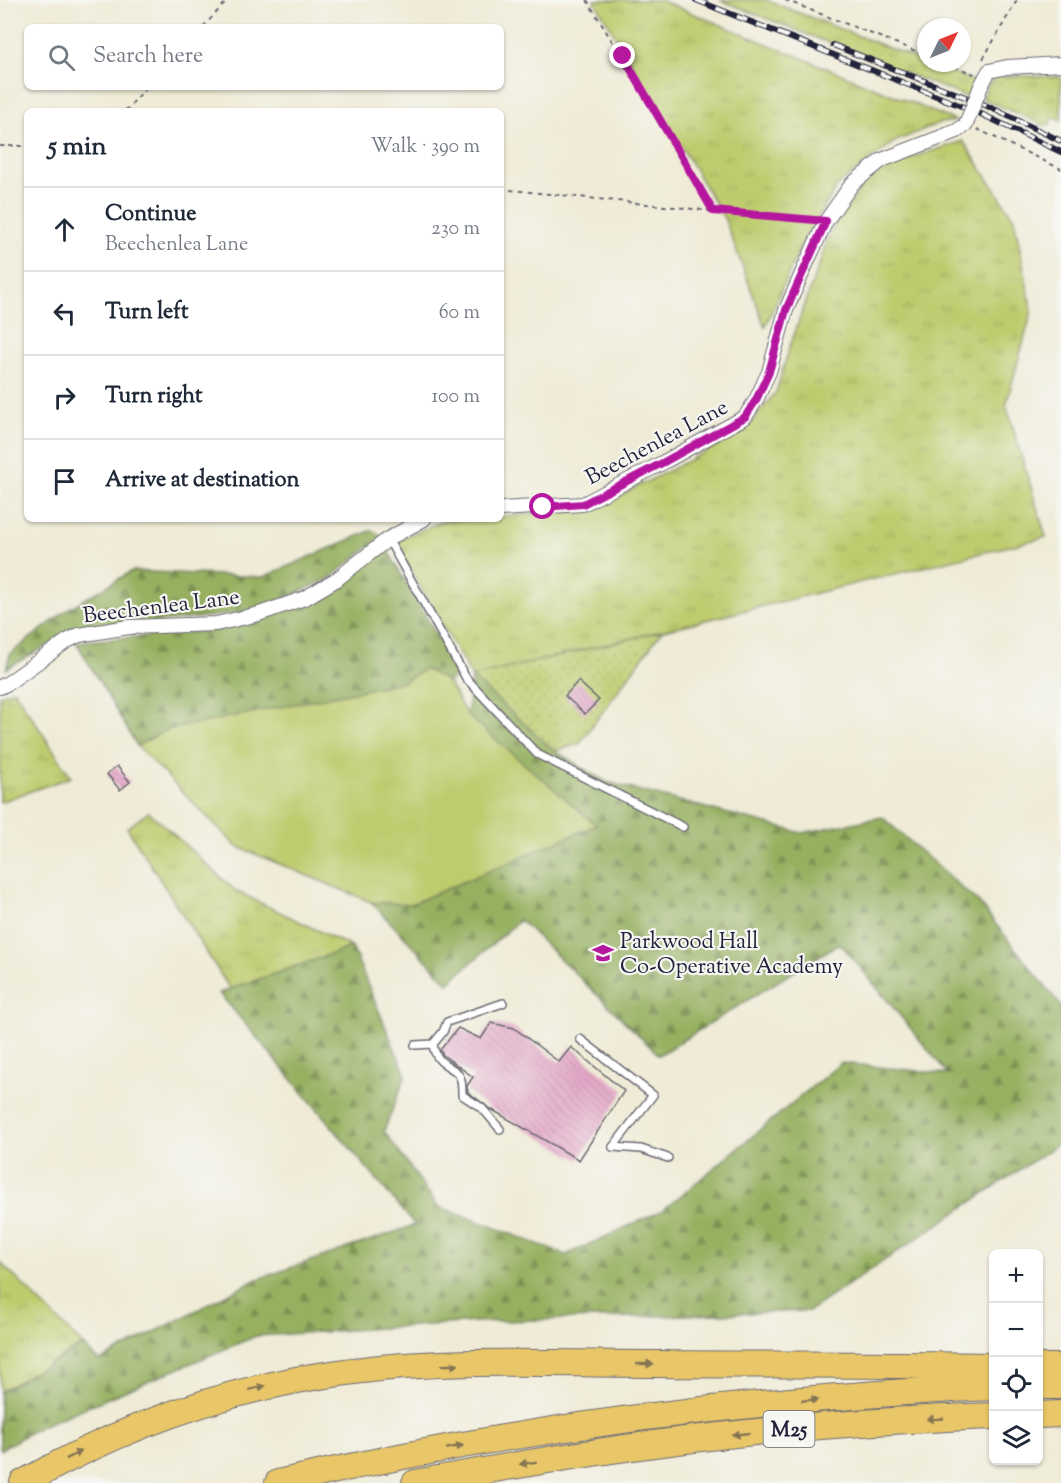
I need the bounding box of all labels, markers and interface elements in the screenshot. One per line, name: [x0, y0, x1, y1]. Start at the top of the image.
north arrow: [917, 18, 971, 72]
search box: [24, 24, 504, 90]
icon: search: [45, 41, 78, 74]
text: Search here: [93, 41, 203, 73]
route end: [609, 42, 635, 68]
text: 5 min: [48, 129, 107, 166]
text: Walk · 390 m: [371, 133, 480, 162]
text: Continue: [105, 199, 196, 231]
icon: ahead: [48, 213, 81, 246]
text: 230 m: [431, 215, 480, 244]
text: Beechenlea Lane: [105, 231, 248, 260]
icon: left: [48, 297, 81, 330]
text: Turn left: [105, 297, 188, 329]
text: 60 m: [439, 299, 480, 328]
icon: right: [48, 381, 81, 414]
text: Turn right: [105, 381, 202, 413]
text: 100 m: [431, 383, 480, 412]
street label: Beechenlea Lane: [580, 393, 734, 495]
icon: arrive: [48, 465, 81, 498]
text: Arrive at destination: [105, 465, 300, 497]
route start: [529, 493, 555, 519]
street label: Beechenlea Lane: [81, 582, 242, 633]
place label: Parkwood Hall Co-Operative Academy: [620, 927, 843, 984]
school or university icon: Parkwood Hall Co-Operative Academy: [591, 941, 615, 965]
map controls: [989, 1249, 1043, 1465]
button: +: [989, 1249, 1043, 1303]
button: −: [989, 1303, 1043, 1357]
button: locate: [989, 1357, 1043, 1411]
one-way arrow: [635, 1359, 654, 1369]
one-way arrow: [441, 1360, 460, 1370]
one-way arrow: [248, 1383, 266, 1393]
one-way arrow: [801, 1395, 820, 1405]
road number: M25: [764, 1411, 814, 1447]
button: layers: [989, 1411, 1043, 1465]
one-way arrow: [926, 1414, 945, 1423]
one-way arrow: [731, 1429, 750, 1439]
one-way arrow: [446, 1442, 465, 1451]
one-way arrow: [66, 1450, 83, 1460]
one-way arrow: [518, 1458, 537, 1467]

